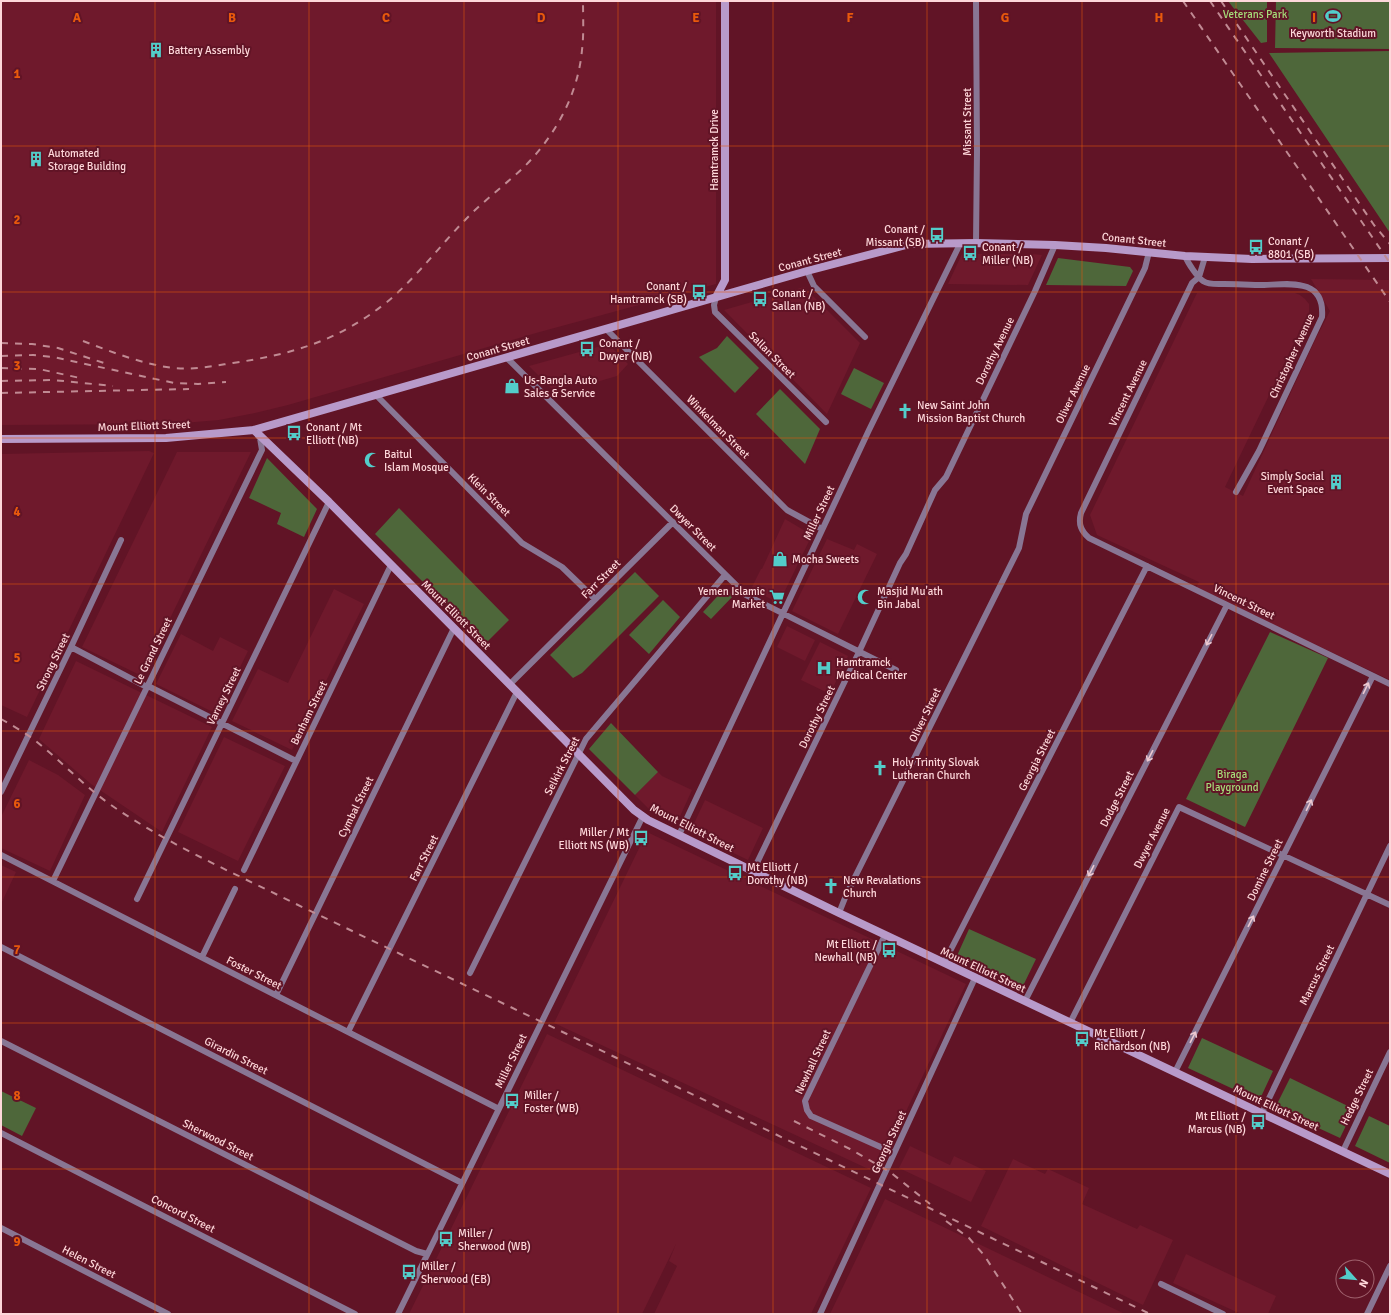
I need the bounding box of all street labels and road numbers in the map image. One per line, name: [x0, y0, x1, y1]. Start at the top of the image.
street label: Missant Street: [961, 88, 974, 156]
street label: Hamtramck Drive: [708, 109, 721, 191]
street label: Conant Street: [1101, 230, 1167, 250]
street label: Conant Street: [777, 245, 843, 275]
street label: Christopher Avenue: [1267, 311, 1317, 401]
street label: Dorothy Avenue: [973, 315, 1017, 387]
street label: Sallan Street: [746, 329, 798, 381]
street label: Conant Street: [465, 334, 531, 364]
street label: Vincent Avenue: [1106, 358, 1150, 428]
street label: Oliver Avenue: [1053, 362, 1093, 426]
street label: Winkelman Street: [684, 393, 752, 461]
street label: Mount Elliott Street: [97, 418, 191, 434]
street label: Klein Street: [465, 471, 513, 519]
street label: Miller Street: [801, 484, 837, 542]
street label: Dwyer Street: [667, 502, 719, 554]
street label: Farr Street: [579, 557, 623, 601]
street label: Mount Elliott Street: [419, 578, 494, 653]
street label: Vincent Street: [1211, 581, 1277, 623]
street label: Le Grand Street: [131, 615, 175, 687]
street label: Strong Street: [33, 631, 73, 693]
street label: Varney Street: [204, 665, 244, 727]
street label: Benham Street: [288, 679, 330, 747]
street label: Dorothy Street: [796, 683, 838, 750]
street label: Oliver Street: [906, 686, 944, 744]
street label: Georgia Street: [1016, 727, 1058, 793]
street label: Selkirk Street: [542, 734, 582, 797]
street label: Dodge Street: [1097, 769, 1137, 829]
street label: Cymbal Street: [336, 774, 376, 840]
street label: Mount Elliott Street: [648, 801, 736, 855]
street label: Dwyer Avenue: [1131, 805, 1173, 871]
street label: Farr Street: [407, 833, 441, 883]
street label: Domine Street: [1244, 837, 1286, 903]
street label: Marcus Street: [1297, 943, 1337, 1007]
street label: Mount Elliott Street: [938, 945, 1028, 996]
street label: Foster Street: [224, 954, 284, 993]
street label: Newhall Street: [792, 1028, 834, 1096]
street label: Miller Street: [492, 1032, 530, 1090]
street label: Girardin Street: [202, 1034, 270, 1078]
street label: Hedge Street: [1338, 1067, 1376, 1127]
street label: Mount Elliott Street: [1231, 1083, 1321, 1134]
street label: Georgia Street: [869, 1108, 909, 1175]
street label: Sherwood Street: [180, 1116, 256, 1164]
street label: Concord Street: [149, 1192, 217, 1236]
street label: Helen Street: [60, 1243, 118, 1281]

